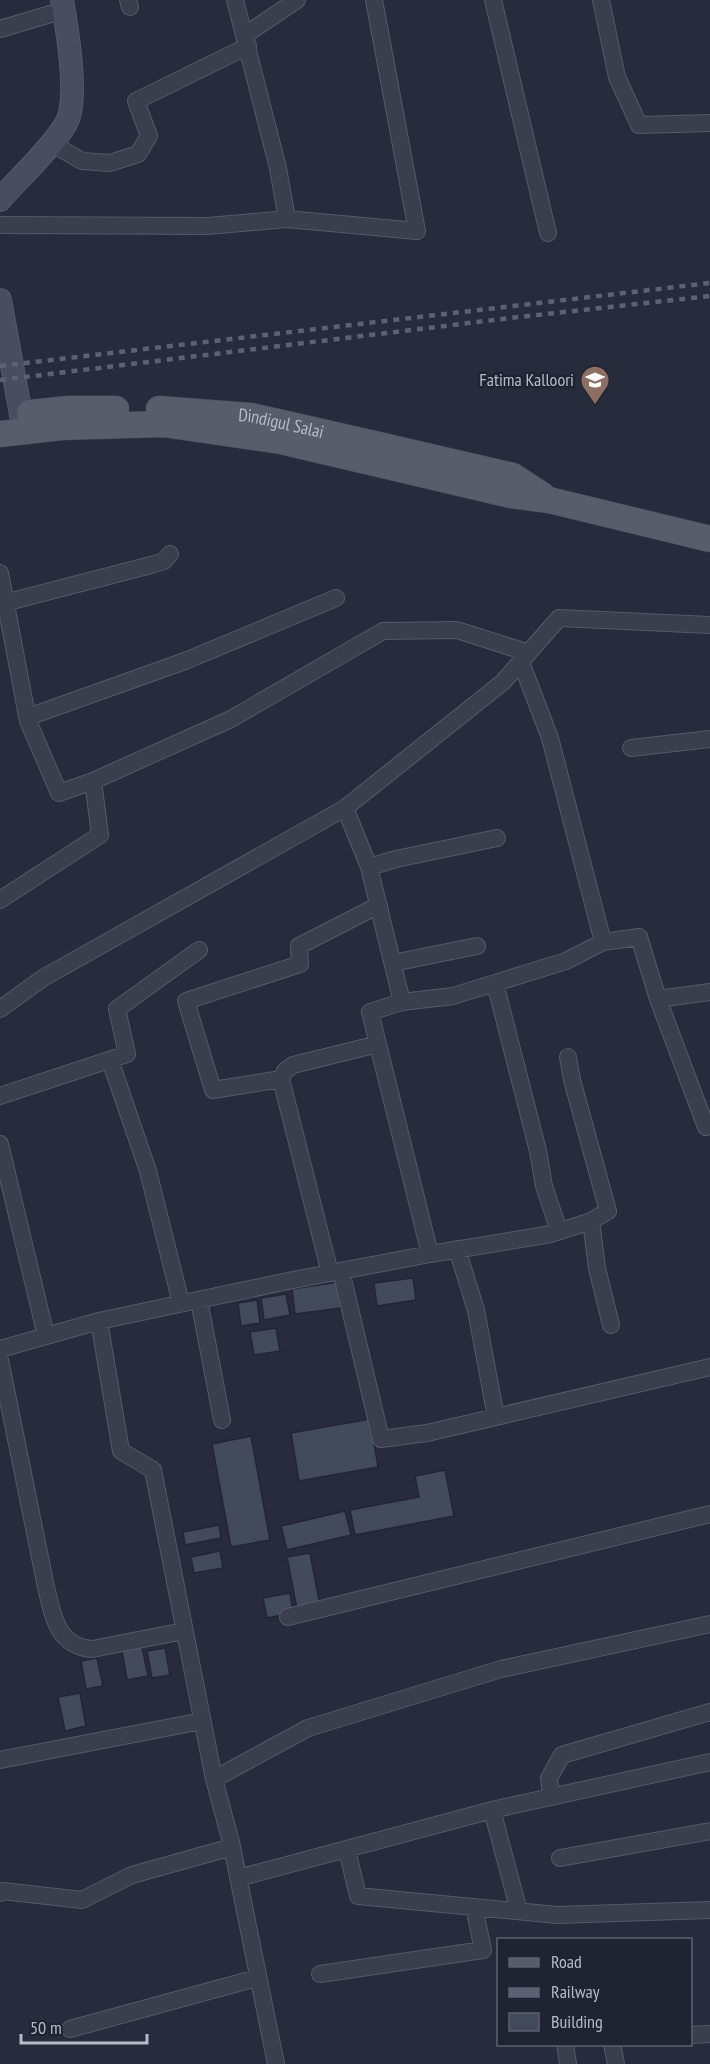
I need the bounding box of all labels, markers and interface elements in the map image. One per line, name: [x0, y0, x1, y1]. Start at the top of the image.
school or university icon: Fatima Kalloori: [579, 364, 611, 406]
place label: Fatima Kalloori: [479, 368, 574, 391]
street label: Dindigul Salai: [238, 403, 326, 443]
legend: [497, 1938, 692, 2046]
text: Road: [551, 1950, 582, 1973]
text: Railway: [551, 1980, 600, 2003]
scale bar: [21, 2007, 147, 2045]
text: Building: [551, 2010, 603, 2033]
text: 50 m: [30, 2016, 62, 2039]

